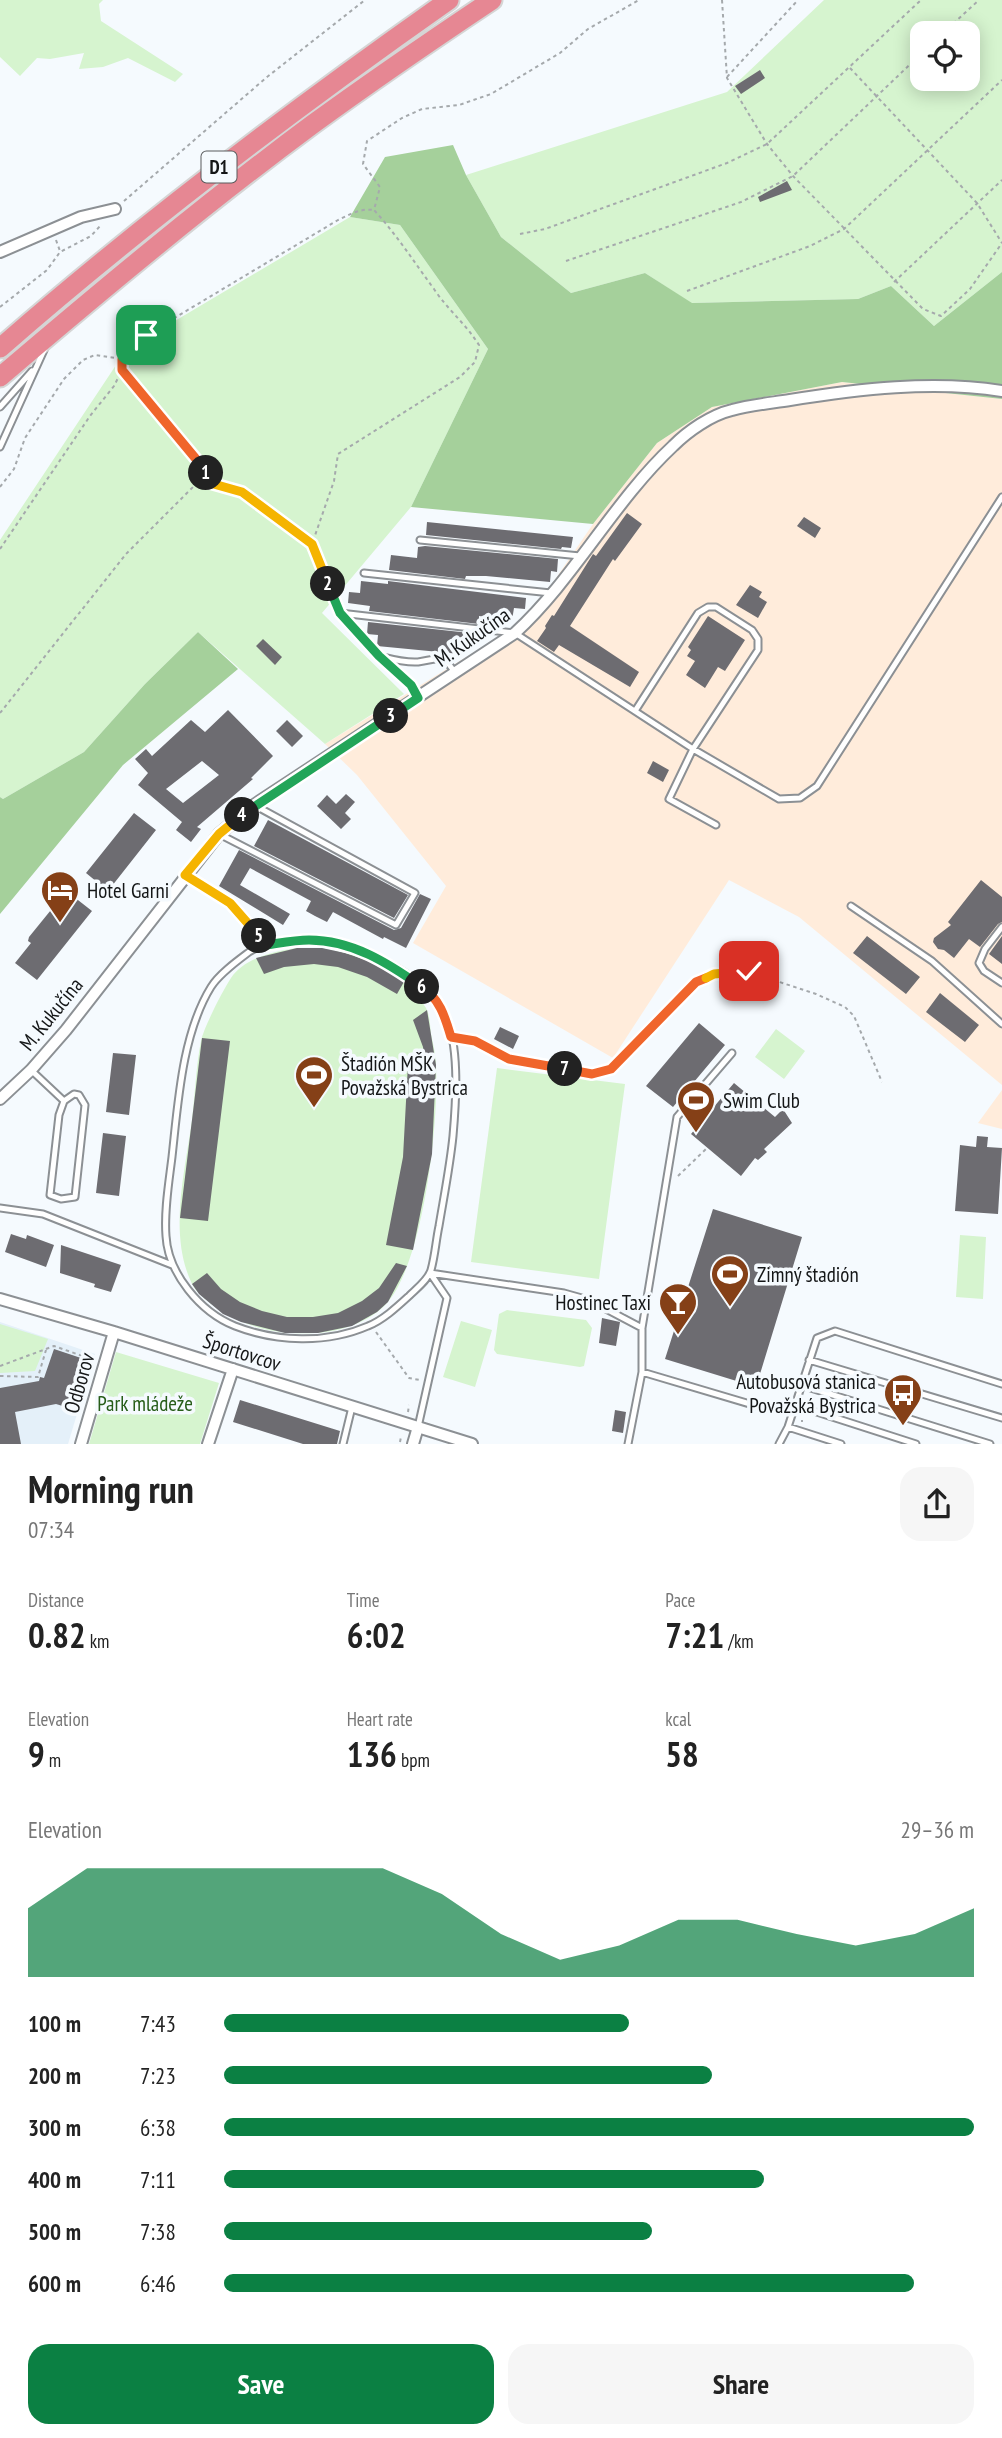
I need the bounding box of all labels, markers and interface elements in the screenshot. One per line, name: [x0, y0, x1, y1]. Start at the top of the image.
map controls: [910, 21, 980, 91]
button: locate: [910, 21, 980, 91]
road number: D1: [202, 152, 236, 182]
pin: [116, 305, 176, 365]
icon: arrive: [127, 316, 165, 354]
pin: 1: [188, 456, 224, 490]
text: 1: [201, 460, 210, 484]
pin: 2: [310, 566, 346, 602]
text: 2: [323, 571, 332, 595]
street label: M. Kukučína: [429, 601, 515, 673]
pin: 3: [374, 698, 408, 734]
text: 3: [386, 703, 395, 727]
pin: 4: [224, 798, 260, 832]
text: 4: [237, 802, 246, 826]
hotel icon: Hotel Garni: [39, 869, 81, 924]
place label: Hotel Garni: [87, 877, 169, 904]
pin: 5: [242, 918, 276, 954]
text: 5: [254, 923, 263, 947]
pin: [719, 941, 779, 1001]
icon: check: [730, 952, 768, 990]
pin: 6: [404, 970, 440, 1004]
street label: M. Kukučína: [13, 972, 89, 1056]
text: 6: [417, 974, 426, 998]
place label: Štadión MŠK Považská Bystrica: [341, 1050, 468, 1101]
pin: 7: [548, 1052, 582, 1086]
sports icon: Štadión MŠK Považská Bystrica: [293, 1054, 335, 1109]
text: 7: [560, 1056, 569, 1080]
sports icon: Swim Club: [675, 1079, 717, 1134]
place label: Swim Club: [723, 1087, 800, 1114]
sports icon: Zimný štadión: [709, 1253, 751, 1308]
place label: Zimný štadión: [757, 1261, 859, 1288]
bar icon: Hostinec Taxi: [657, 1281, 699, 1336]
place label: Hostinec Taxi: [555, 1289, 651, 1316]
street label: Športovcov: [200, 1327, 285, 1377]
street label: Odborov: [58, 1349, 101, 1416]
place label: Autobusová stanica Považská Bystrica: [736, 1368, 876, 1419]
bus stop icon: Autobusová stanica Považská Bystrica: [882, 1372, 924, 1427]
park label: Park mládeže: [97, 1390, 193, 1417]
text: Morning run: [28, 1464, 194, 1513]
button: share: [900, 1467, 974, 1541]
text: 07:34: [28, 1515, 74, 1544]
text: Distance: [28, 1588, 84, 1612]
text: Time: [347, 1588, 380, 1612]
text: Pace: [665, 1588, 695, 1612]
text: 0.82: [28, 1612, 86, 1658]
text: 6:02: [347, 1612, 406, 1658]
text: 7:21: [665, 1612, 724, 1658]
text: km: [86, 1629, 109, 1653]
text: /km: [724, 1629, 754, 1653]
text: Elevation: [28, 1707, 89, 1731]
text: Heart rate: [347, 1707, 413, 1731]
text: kcal: [665, 1707, 691, 1731]
text: 9: [28, 1731, 45, 1777]
text: 136: [347, 1731, 397, 1777]
text: 58: [665, 1731, 699, 1777]
text: m: [45, 1748, 61, 1772]
text: bpm: [397, 1748, 430, 1772]
text: Elevation: [28, 1815, 102, 1844]
text: 29–36 m: [901, 1815, 974, 1844]
text: 100 m: [28, 2009, 81, 2038]
text: 7:43: [140, 2009, 176, 2038]
text: 200 m: [28, 2061, 81, 2090]
text: 7:23: [140, 2061, 176, 2090]
text: 300 m: [28, 2113, 81, 2142]
text: 6:38: [140, 2113, 176, 2142]
text: 400 m: [28, 2165, 81, 2194]
text: 7:11: [140, 2165, 176, 2194]
text: 500 m: [28, 2217, 81, 2246]
text: 7:38: [140, 2217, 176, 2246]
text: 600 m: [28, 2269, 81, 2298]
text: 6:46: [140, 2269, 176, 2298]
button: Save: [28, 2344, 494, 2424]
button: Share: [508, 2344, 974, 2424]

